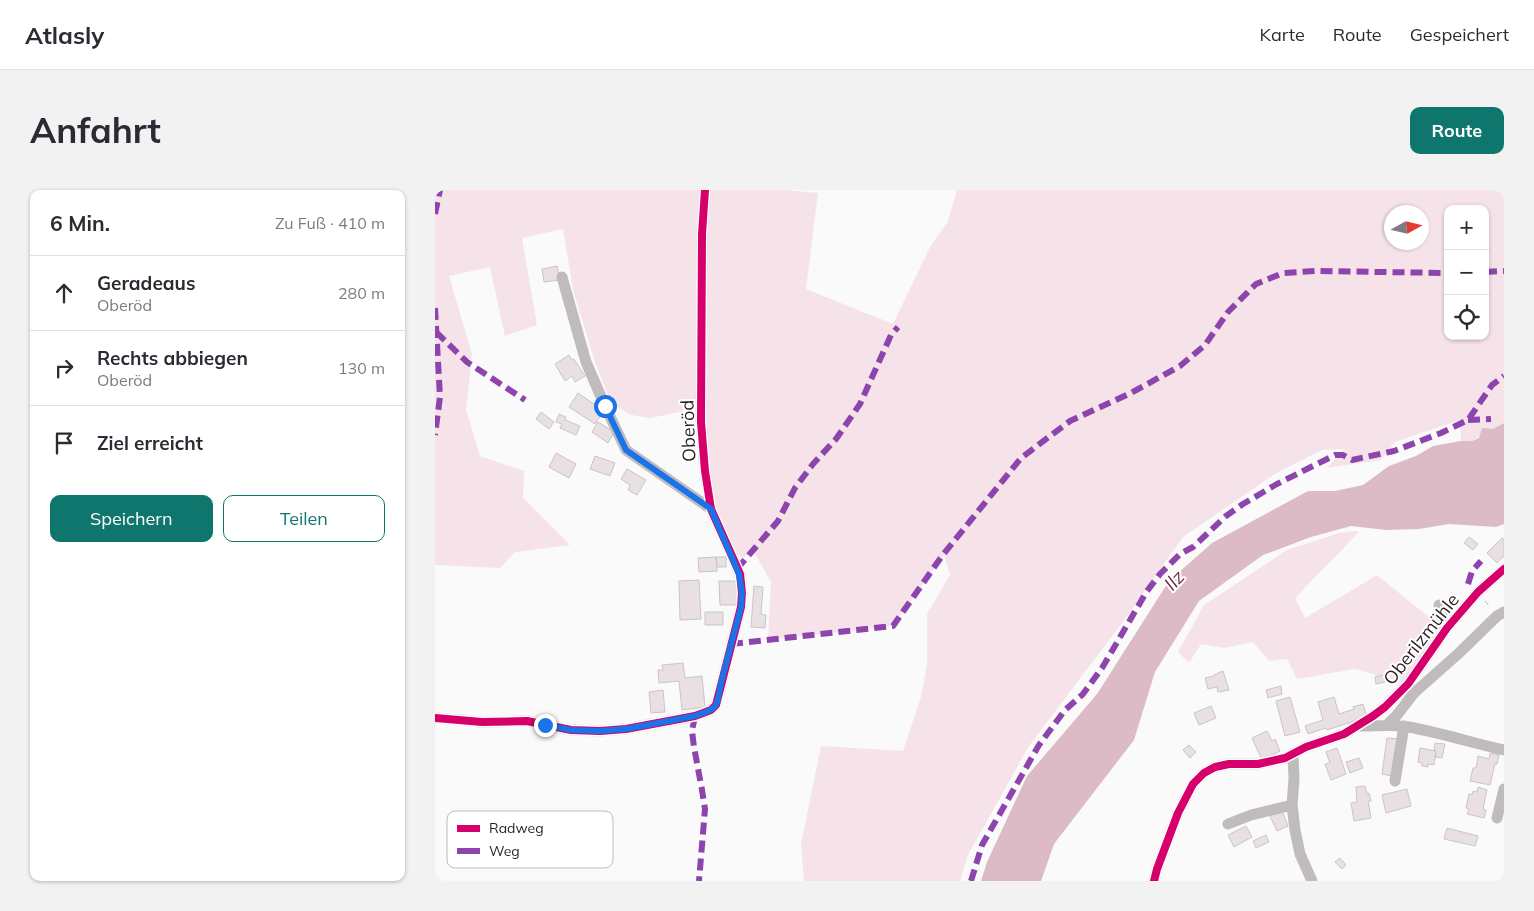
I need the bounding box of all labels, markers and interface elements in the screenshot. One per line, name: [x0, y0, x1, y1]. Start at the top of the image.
text: Atlasly: [25, 20, 104, 50]
text: Karte: [1260, 23, 1305, 46]
text: Route: [1333, 23, 1382, 46]
text: Gespeichert: [1410, 23, 1509, 46]
button: Route: [1410, 107, 1504, 154]
text: Anfahrt: [30, 108, 161, 152]
north arrow: [1384, 205, 1429, 250]
map controls: [1444, 205, 1489, 340]
button: +: [1444, 205, 1489, 250]
text: 6 Min.: [50, 210, 110, 236]
text: Zu Fuß · 410 m: [275, 213, 385, 233]
button: −: [1444, 250, 1489, 295]
text: Geradeaus: [97, 271, 195, 295]
icon: ahead: [50, 279, 78, 307]
text: 280 m: [338, 283, 385, 303]
text: Oberöd: [97, 295, 152, 315]
button: locate: [1444, 295, 1489, 340]
text: Rechts abbiegen: [97, 346, 248, 370]
icon: right: [50, 354, 78, 382]
text: 130 m: [338, 358, 385, 378]
text: Oberöd: [97, 370, 152, 390]
route start: [594, 395, 617, 418]
street label: Oberöd: [675, 400, 701, 462]
icon: arrive: [50, 429, 78, 457]
text: Ziel erreicht: [97, 431, 203, 455]
button: Speichern: [50, 495, 213, 542]
button: Teilen: [223, 495, 385, 542]
water label: Ilz: [1159, 565, 1189, 595]
street label: Oberilzmühle: [1378, 589, 1464, 689]
route end: [534, 714, 557, 737]
legend: [447, 811, 613, 868]
text: Radweg: [489, 819, 544, 837]
text: Weg: [489, 842, 520, 860]

